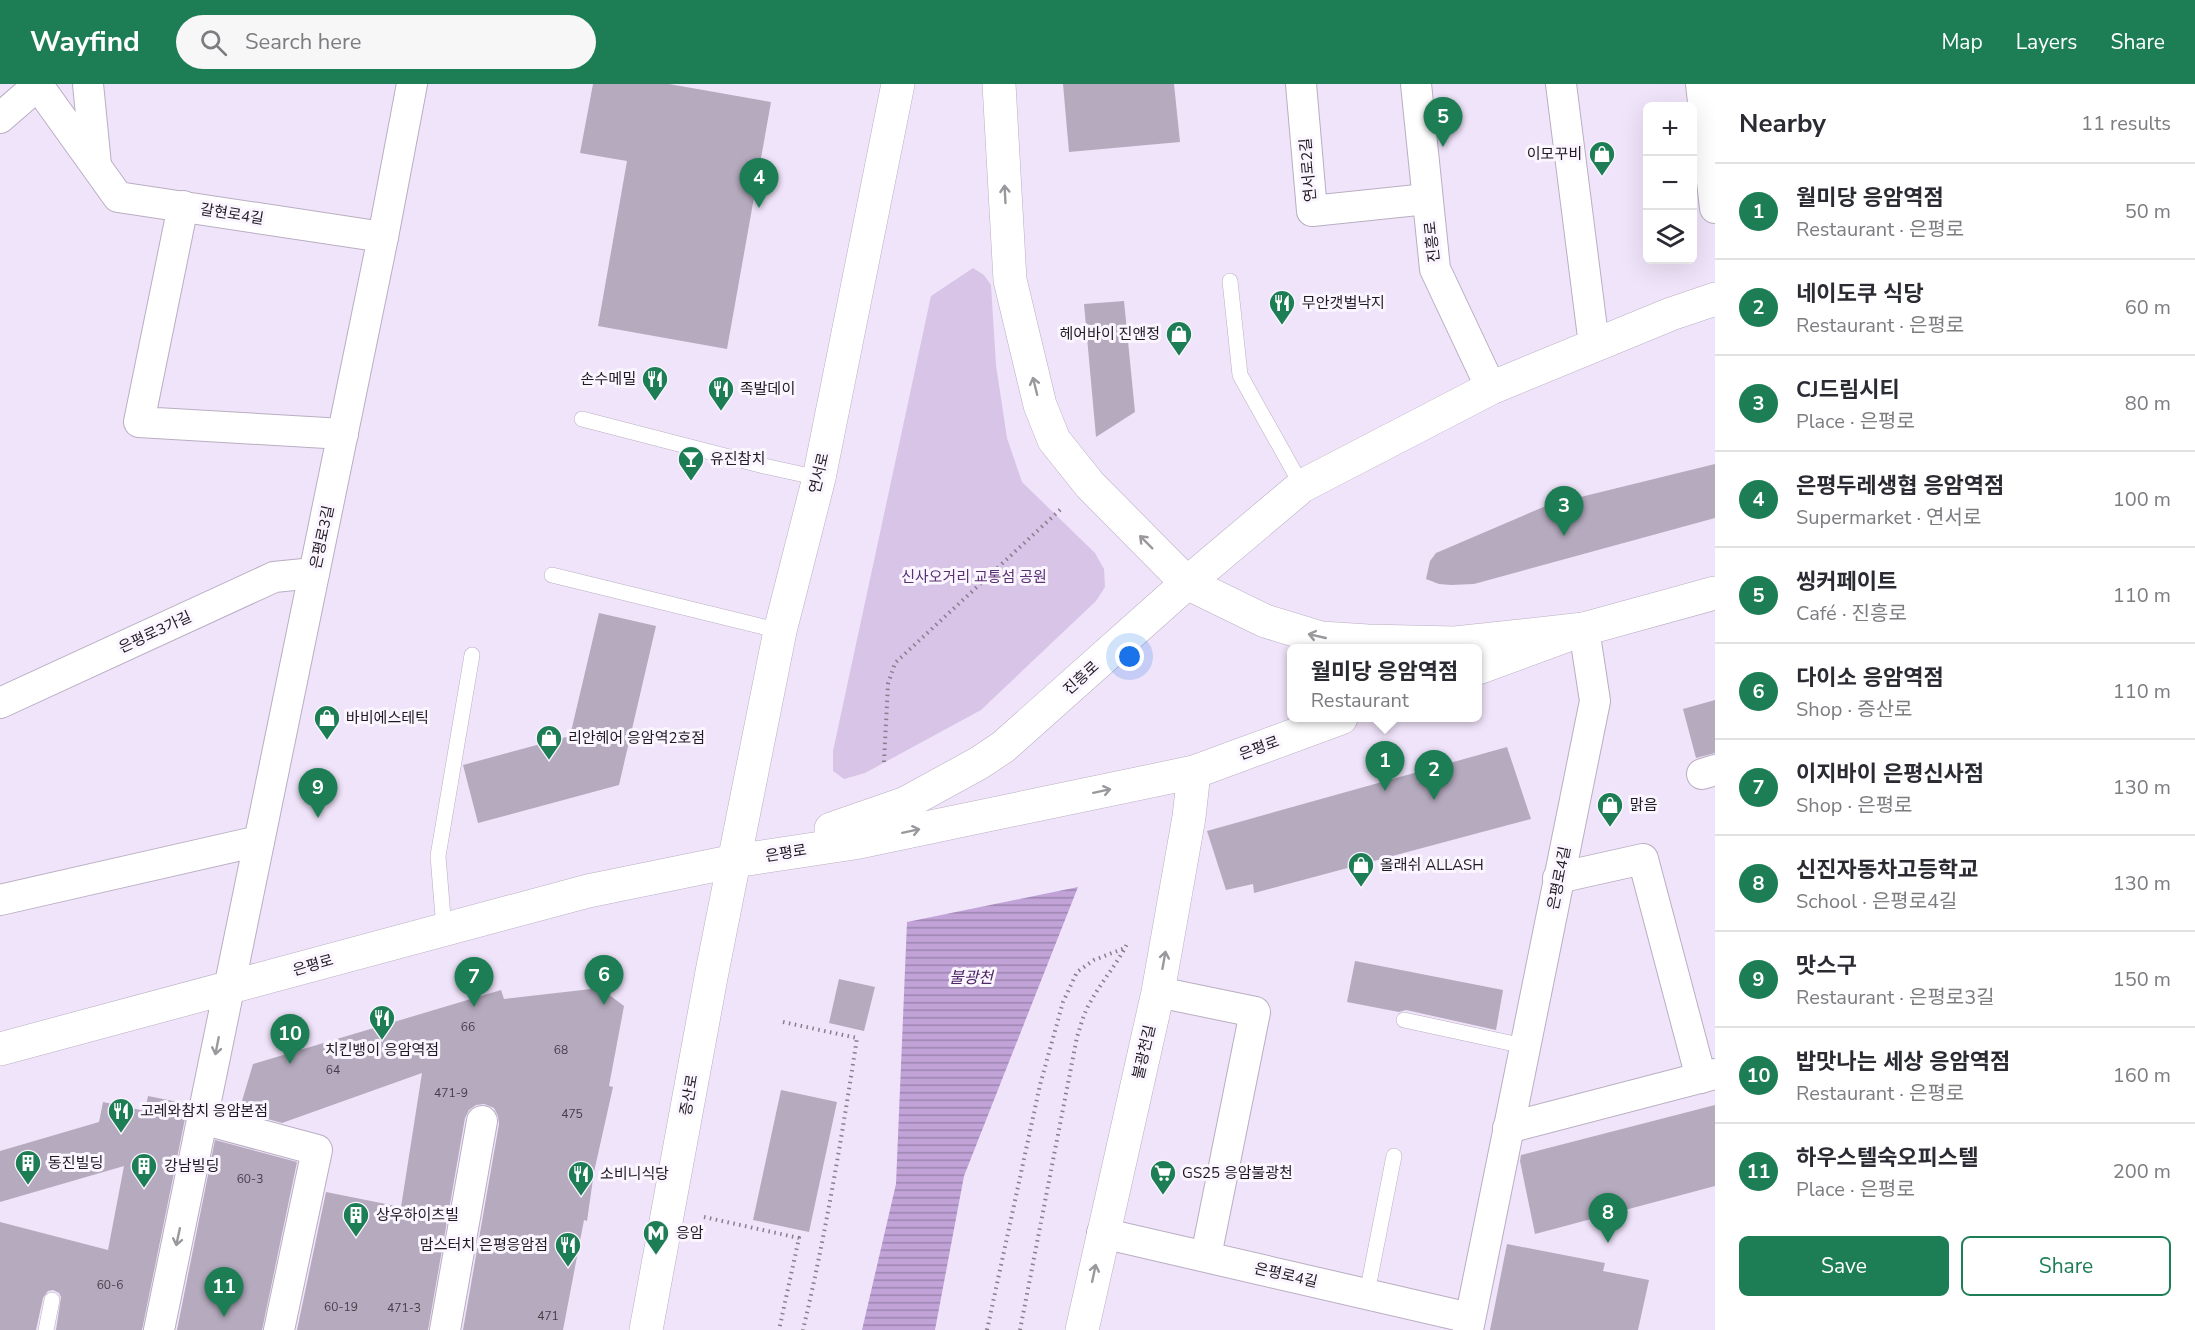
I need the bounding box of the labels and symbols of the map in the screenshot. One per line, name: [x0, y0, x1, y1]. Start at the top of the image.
pin: 5: [1424, 98, 1462, 147]
street label: 연서로2길: [1295, 137, 1321, 203]
shop icon: 이모꾸비: [1587, 139, 1617, 177]
place label: 이모꾸비: [1527, 144, 1582, 164]
pin: 4: [740, 158, 778, 208]
one-way arrow: [999, 185, 1010, 205]
street label: 갈현로4길: [199, 199, 265, 229]
street label: 진흥로: [1420, 220, 1444, 264]
restaurant icon: 무안갯벌낙지: [1267, 288, 1297, 326]
place label: 무안갯벌낙지: [1302, 293, 1385, 313]
shop icon: 헤어바이 진앤정: [1164, 319, 1194, 357]
place label: 헤어바이 진앤정: [1060, 324, 1160, 344]
restaurant icon: 손수메밀: [640, 364, 670, 402]
place label: 손수메밀: [581, 369, 636, 389]
restaurant icon: 족발데이: [706, 374, 736, 412]
one-way arrow: [1029, 377, 1041, 396]
place label: 족발데이: [740, 379, 795, 399]
bar icon: 유진참치: [676, 444, 706, 482]
place label: 유진참치: [710, 449, 765, 469]
street label: 연서로: [805, 451, 833, 495]
pin: 3: [1544, 486, 1584, 536]
street label: 은평로3길: [306, 504, 338, 570]
one-way arrow: [1139, 535, 1154, 550]
park label: 신사오거리 교통섬 공원: [901, 567, 1047, 587]
street label: 은평로3가길: [115, 606, 195, 658]
one-way arrow: [1308, 629, 1327, 641]
your location: [1115, 642, 1144, 671]
street label: 진흥로: [1059, 657, 1103, 699]
shop icon: 바비에스테틱: [312, 703, 342, 741]
place label: 바비에스테틱: [346, 708, 429, 728]
shop icon: 리안헤어 응암역2호점: [534, 723, 564, 761]
place label: 리안헤어 응암역2호점: [568, 728, 705, 748]
street label: 은평로: [1236, 732, 1282, 764]
pin: 1: [1366, 742, 1404, 791]
pin: 2: [1414, 750, 1454, 800]
pin: 9: [298, 768, 338, 818]
one-way arrow: [1092, 785, 1111, 796]
shop icon: 맑음: [1595, 790, 1625, 828]
place label: 맑음: [1630, 795, 1658, 815]
one-way arrow: [901, 824, 920, 836]
street label: 은평로: [764, 840, 808, 866]
street label: 은평로4길: [1543, 845, 1575, 911]
shop icon: 올래쉬 ALLASH: [1346, 850, 1376, 888]
place label: 올래쉬 ALLASH: [1380, 855, 1484, 875]
street label: 은평로: [290, 950, 336, 980]
one-way arrow: [1158, 950, 1169, 970]
pin: 6: [584, 956, 624, 1005]
pin: 7: [454, 958, 494, 1007]
water label: 불광천: [949, 967, 995, 989]
restaurant icon: 치킨뱅이 응암역점: [367, 1003, 397, 1041]
pin: 10: [270, 1014, 310, 1064]
house number: 66: [461, 1019, 475, 1035]
street label: 불광천길: [1128, 1023, 1160, 1081]
one-way arrow: [211, 1036, 222, 1055]
place label: 치킨뱅이 응암역점: [325, 1040, 439, 1060]
house number: 68: [554, 1042, 568, 1058]
house number: 64: [326, 1062, 340, 1078]
street label: 증산로: [676, 1073, 702, 1117]
house number: 471-9: [434, 1085, 468, 1101]
restaurant icon: 고레와참치 응암본점: [106, 1096, 136, 1134]
place label: 고레와참치 응암본점: [140, 1101, 268, 1121]
house number: 475: [561, 1106, 583, 1122]
building icon: 동진빌딩: [13, 1148, 43, 1186]
building icon: 강남빌딩: [129, 1151, 159, 1189]
place label: 동진빌딩: [48, 1153, 103, 1173]
place label: 강남빌딩: [164, 1156, 219, 1176]
supermarket icon: GS25 응암불광천: [1148, 1158, 1178, 1196]
restaurant icon: 소비니식당: [566, 1159, 596, 1197]
place label: GS25 응암불광천: [1182, 1163, 1293, 1183]
place label: 소비니식당: [600, 1164, 669, 1184]
house number: 60-3: [237, 1171, 263, 1187]
pin: 8: [1588, 1194, 1628, 1243]
building icon: 상우하이츠빌: [341, 1200, 371, 1238]
place label: 상우하이츠빌: [376, 1205, 459, 1225]
metro station icon: 응암: [641, 1218, 671, 1256]
place label: 응암: [676, 1223, 704, 1243]
one-way arrow: [172, 1227, 183, 1246]
restaurant icon: 맘스터치 은평응암점: [553, 1230, 583, 1268]
place label: 맘스터치 은평응암점: [420, 1235, 548, 1255]
street label: 은평로4길: [1252, 1258, 1320, 1292]
one-way arrow: [1088, 1263, 1100, 1282]
pin: 11: [204, 1268, 244, 1317]
house number: 60-6: [97, 1277, 123, 1293]
house number: 60-19: [324, 1299, 358, 1315]
house number: 471-3: [387, 1300, 421, 1316]
house number: 471: [537, 1308, 559, 1324]

